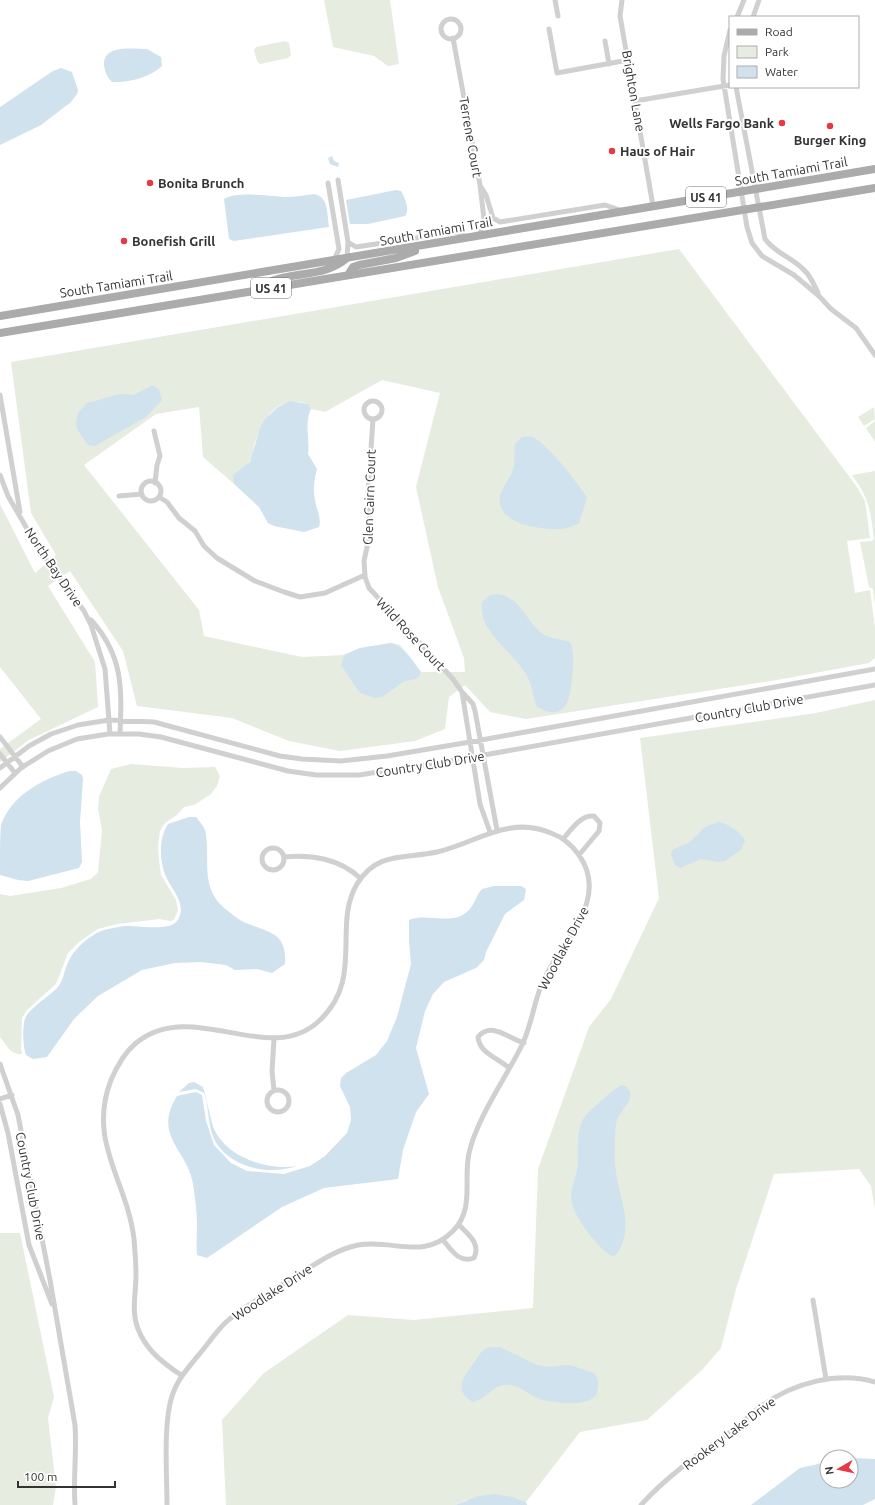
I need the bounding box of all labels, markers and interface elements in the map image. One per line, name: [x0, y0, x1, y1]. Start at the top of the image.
legend: [729, 16, 859, 88]
text: Road: [765, 25, 793, 38]
text: Park: [765, 45, 789, 58]
street label: Brighton Lane: [620, 49, 648, 133]
text: Water: [765, 65, 798, 78]
street label: Terrene Court: [457, 96, 485, 178]
place label: Wells Fargo Bank: [669, 116, 775, 130]
marker: Wells Fargo Bank: [777, 118, 787, 128]
marker: Burger King: [825, 121, 835, 131]
place label: Burger King: [794, 133, 866, 147]
place label: Haus of Hair: [620, 144, 696, 158]
marker: Haus of Hair: [607, 146, 617, 156]
street label: South Tamiami Trail: [734, 154, 849, 188]
place label: Bonita Brunch: [158, 176, 244, 190]
marker: Bonita Brunch: [145, 178, 155, 188]
road number: US 41: [686, 187, 726, 207]
street label: South Tamiami Trail: [379, 214, 494, 248]
place label: Bonefish Grill: [132, 234, 215, 248]
marker: Bonefish Grill: [119, 236, 129, 246]
street label: South Tamiami Trail: [59, 268, 174, 300]
road number: US 41: [251, 278, 291, 298]
street label: Glen Cairn Court: [360, 449, 378, 545]
street label: North Bay Drive: [22, 525, 86, 609]
street label: Wild Rose Court: [374, 595, 448, 673]
street label: Country Club Drive: [694, 692, 804, 724]
street label: Country Club Drive: [375, 748, 485, 780]
street label: Woodlake Drive: [535, 904, 591, 992]
street label: Country Club Drive: [14, 1131, 48, 1241]
street label: Woodlake Drive: [230, 1261, 314, 1323]
street label: Rookery Lake Drive: [680, 1394, 778, 1472]
north arrow: [819, 1449, 859, 1489]
scale bar: [18, 1463, 115, 1489]
text: N: [823, 1466, 836, 1476]
text: 100 m: [24, 1470, 57, 1483]

